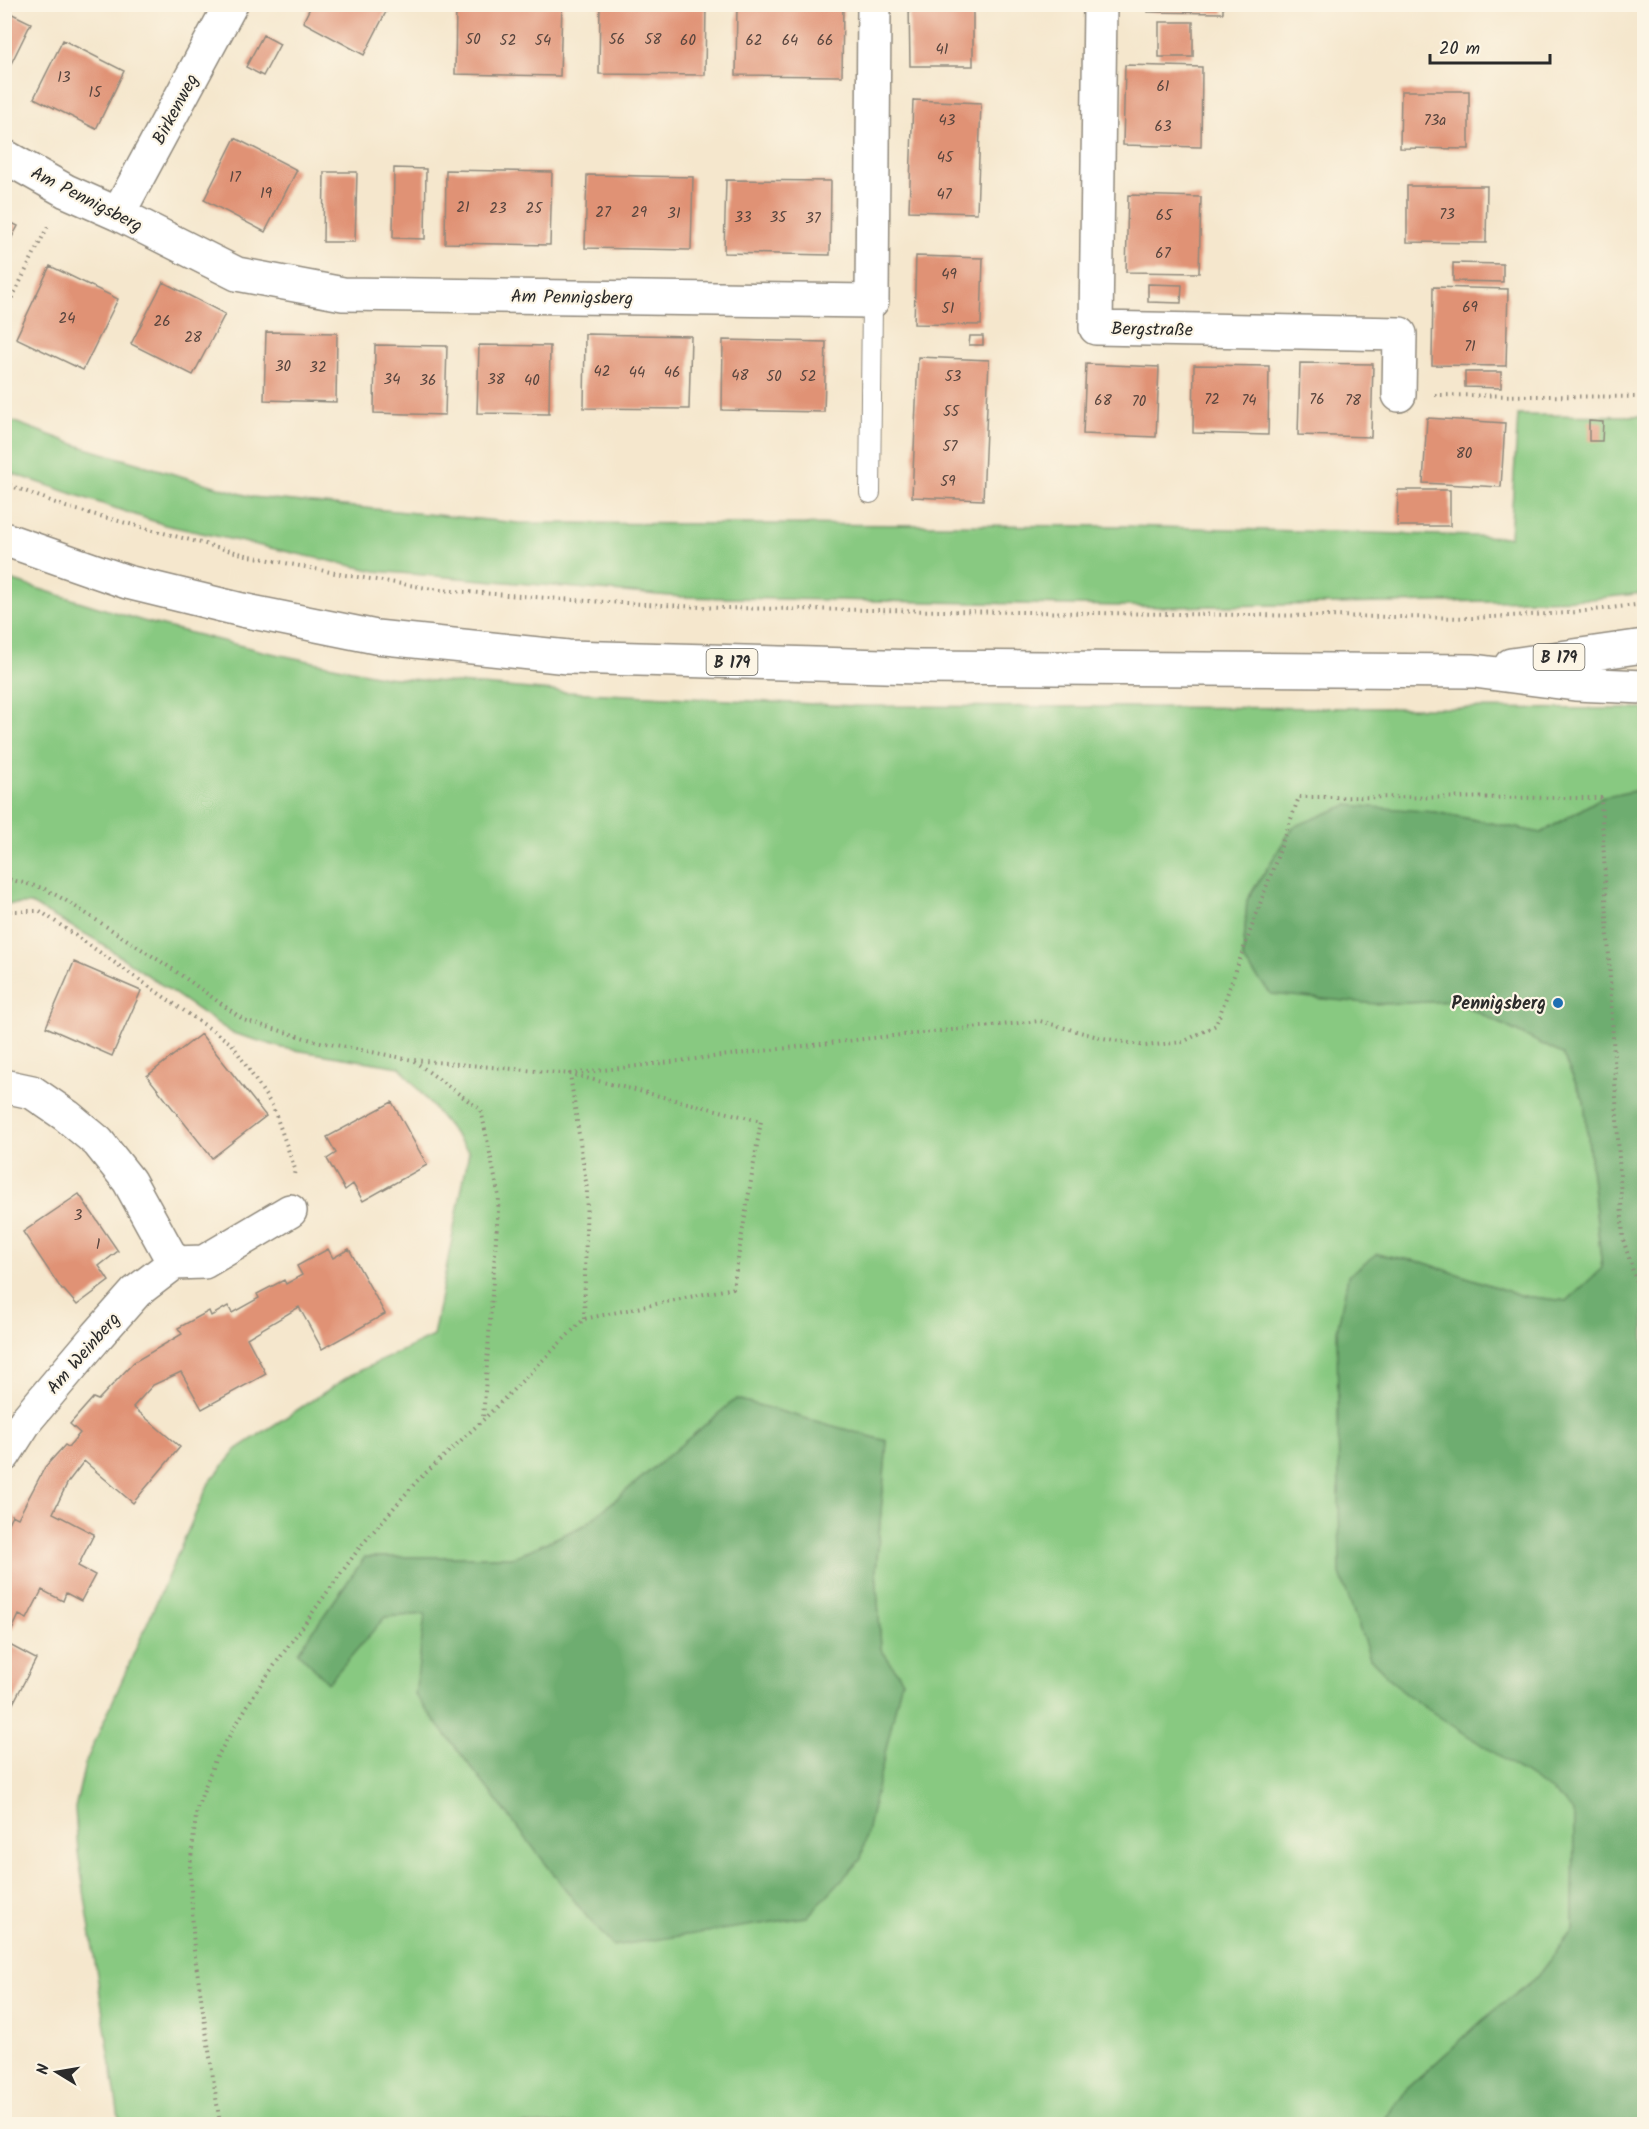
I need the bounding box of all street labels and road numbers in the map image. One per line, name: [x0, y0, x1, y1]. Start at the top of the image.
street label: Birkenweg: [146, 69, 207, 150]
street label: Am Pennigsberg: [25, 160, 147, 241]
street label: Am Pennigsberg: [511, 283, 633, 314]
street label: Bergstraße: [1111, 315, 1193, 346]
road number: B 179: [1534, 644, 1584, 670]
road number: B 179: [706, 649, 758, 675]
street label: Am Weinberg: [40, 1307, 128, 1401]

